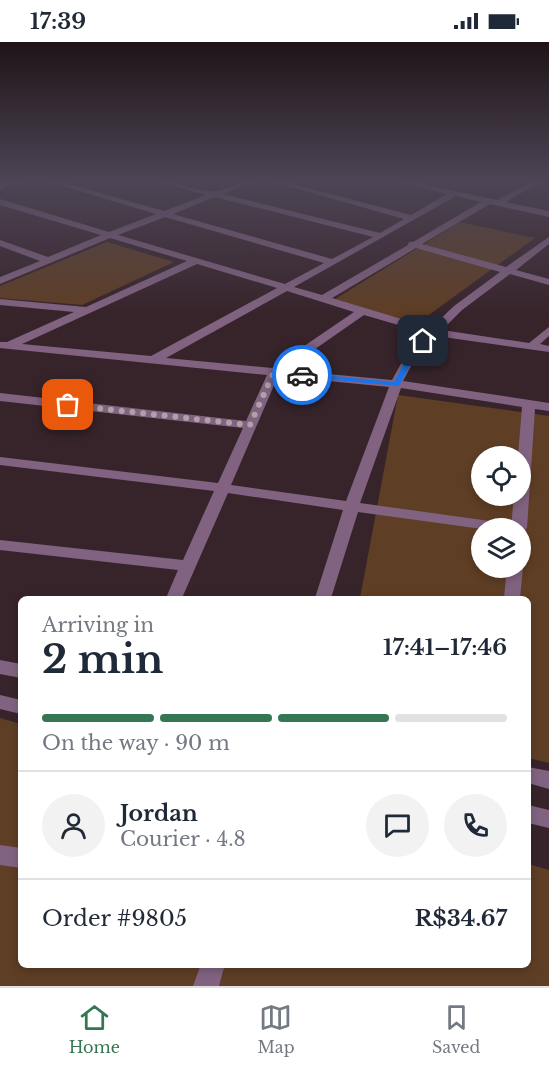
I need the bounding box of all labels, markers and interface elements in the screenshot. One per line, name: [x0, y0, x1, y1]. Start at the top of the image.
text: 17:39: [30, 8, 86, 35]
pin: [397, 315, 448, 366]
icon: home: [406, 324, 439, 357]
courier: [272, 345, 332, 405]
icon: car: [286, 359, 319, 392]
pin: [42, 379, 93, 430]
icon: bag: [51, 388, 84, 421]
map controls: [471, 446, 531, 578]
button: locate: [471, 446, 531, 506]
button: layers: [471, 518, 531, 578]
text: Arriving in: [42, 613, 154, 637]
text: 17:41–17:46: [383, 634, 507, 661]
text: 2 min: [42, 635, 163, 684]
text: On the way · 90 m: [42, 731, 230, 755]
button: person: [42, 794, 105, 857]
button: chat: [366, 794, 429, 857]
button: phone: [444, 794, 507, 857]
text: Jordan: [120, 800, 198, 827]
text: Courier · 4.8: [120, 827, 246, 851]
text: Order #9805: [42, 905, 187, 932]
text: R$34.67: [415, 905, 507, 932]
tab: Home: [69, 1001, 120, 1057]
tab: Map: [257, 1001, 295, 1057]
tab: Saved: [432, 1001, 480, 1057]

